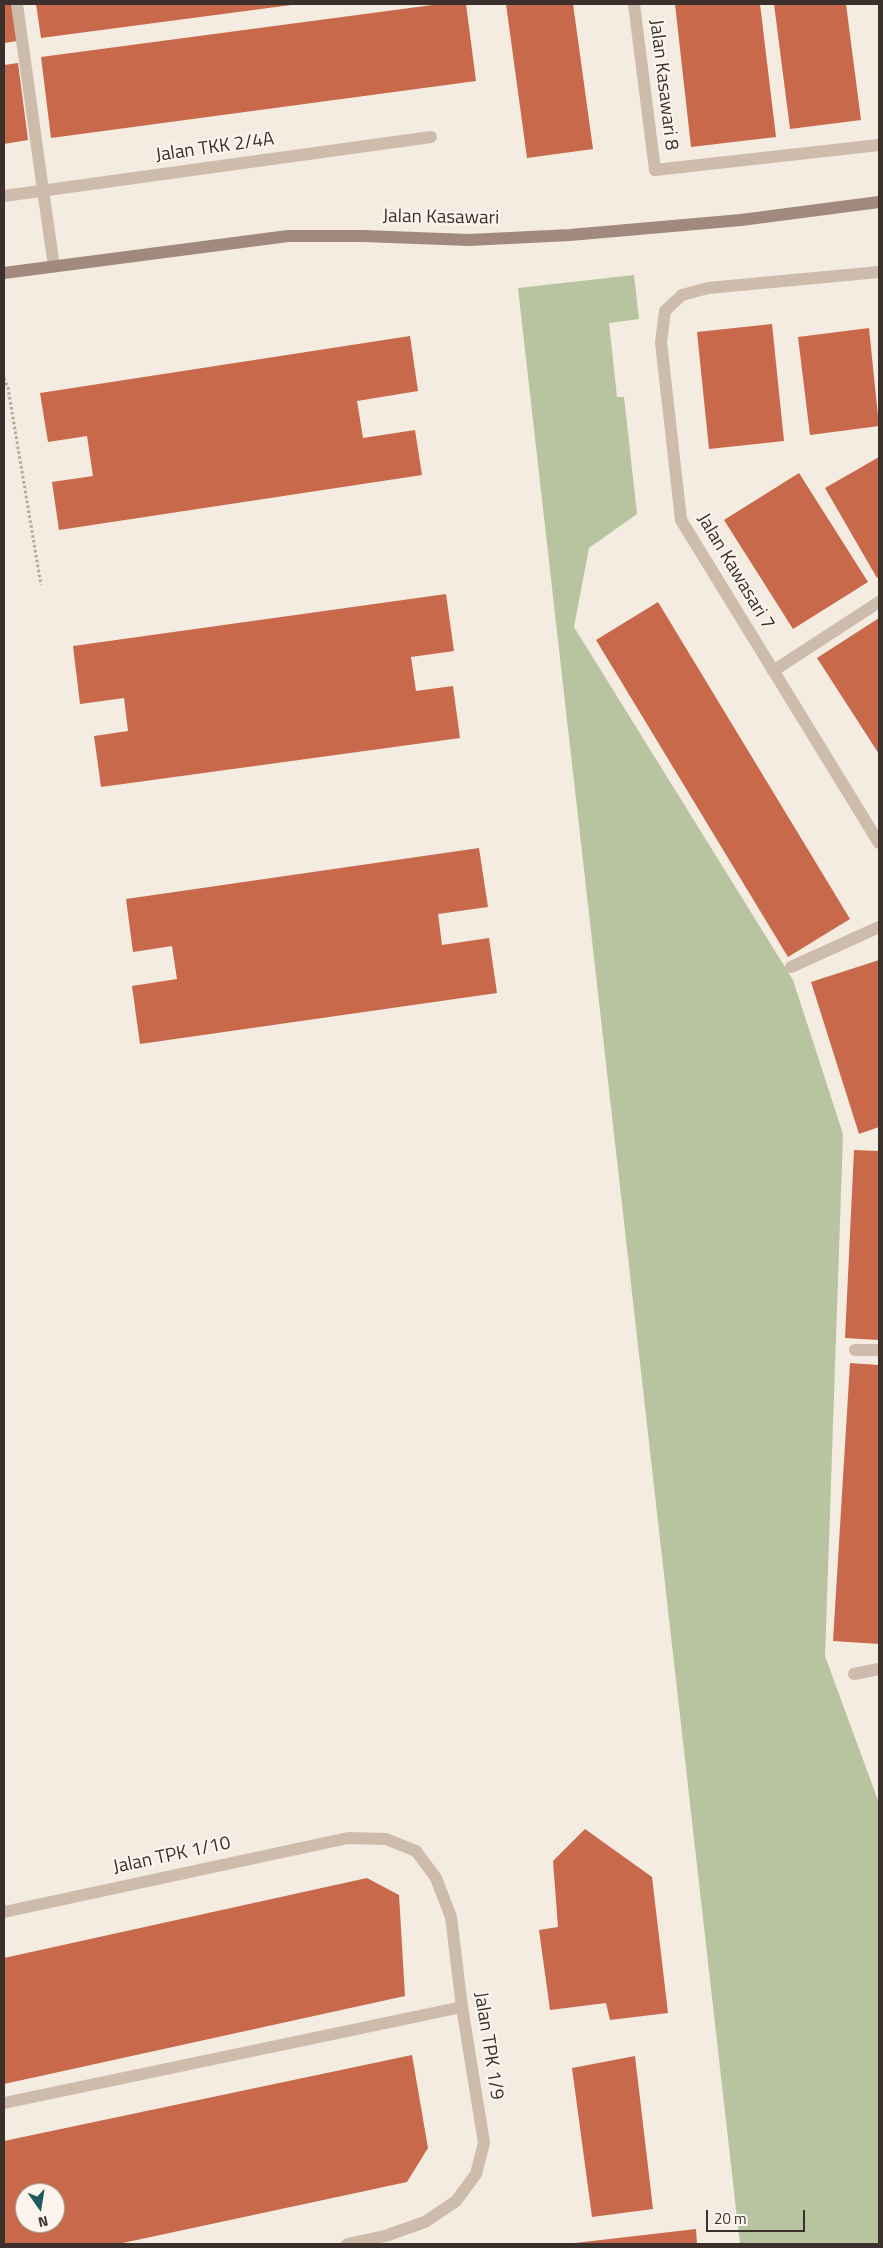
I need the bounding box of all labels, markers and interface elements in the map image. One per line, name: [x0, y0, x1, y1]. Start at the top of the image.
street label: Jalan Kasawari 8: [644, 18, 682, 152]
street label: Jalan TKK 2/4A: [154, 128, 276, 168]
street label: Jalan Kasawari: [382, 206, 500, 230]
street label: Jalan Kawasari 7: [691, 510, 779, 634]
street label: Jalan TPK 1/10: [111, 1832, 233, 1880]
street label: Jalan TPK 1/9: [468, 1991, 508, 2101]
north arrow: [15, 2183, 65, 2233]
scale bar: [708, 2200, 807, 2232]
text: 20 m: [714, 2207, 747, 2230]
text: N: [36, 2211, 50, 2233]

